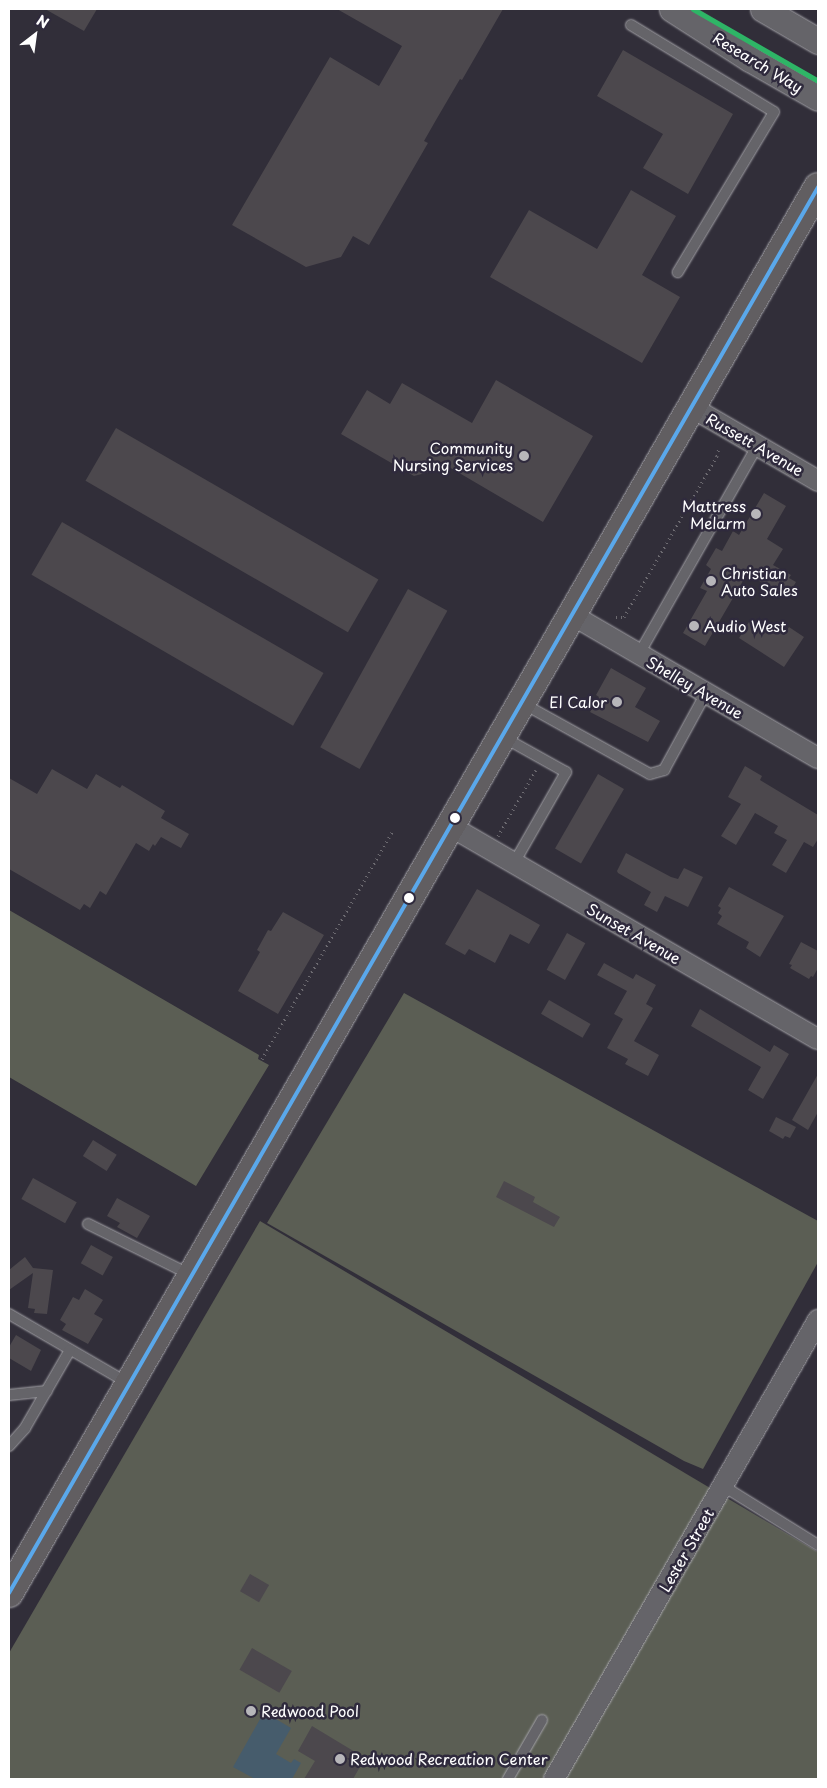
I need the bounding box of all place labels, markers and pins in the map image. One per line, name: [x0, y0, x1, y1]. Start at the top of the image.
place label: Community Nursing Services: [394, 438, 513, 473]
marker: Community Nursing Services: [517, 449, 531, 463]
place label: Mattress Melarm: [682, 496, 746, 531]
marker: Mattress Melarm: [750, 508, 762, 520]
place label: Christian Auto Sales: [721, 563, 799, 598]
marker: Christian Auto Sales: [705, 575, 717, 587]
place label: Audio West: [704, 617, 786, 635]
marker: Audio West: [688, 620, 700, 632]
place label: El Calor: [549, 693, 607, 711]
marker: El Calor: [611, 696, 623, 708]
unlabelled marker: [450, 813, 460, 823]
unlabelled marker: [404, 893, 414, 903]
place label: Redwood Pool: [261, 1702, 359, 1720]
marker: Redwood Pool: [245, 1705, 257, 1717]
place label: Redwood Recreation Center: [350, 1750, 549, 1768]
marker: Redwood Recreation Center: [334, 1753, 346, 1765]

